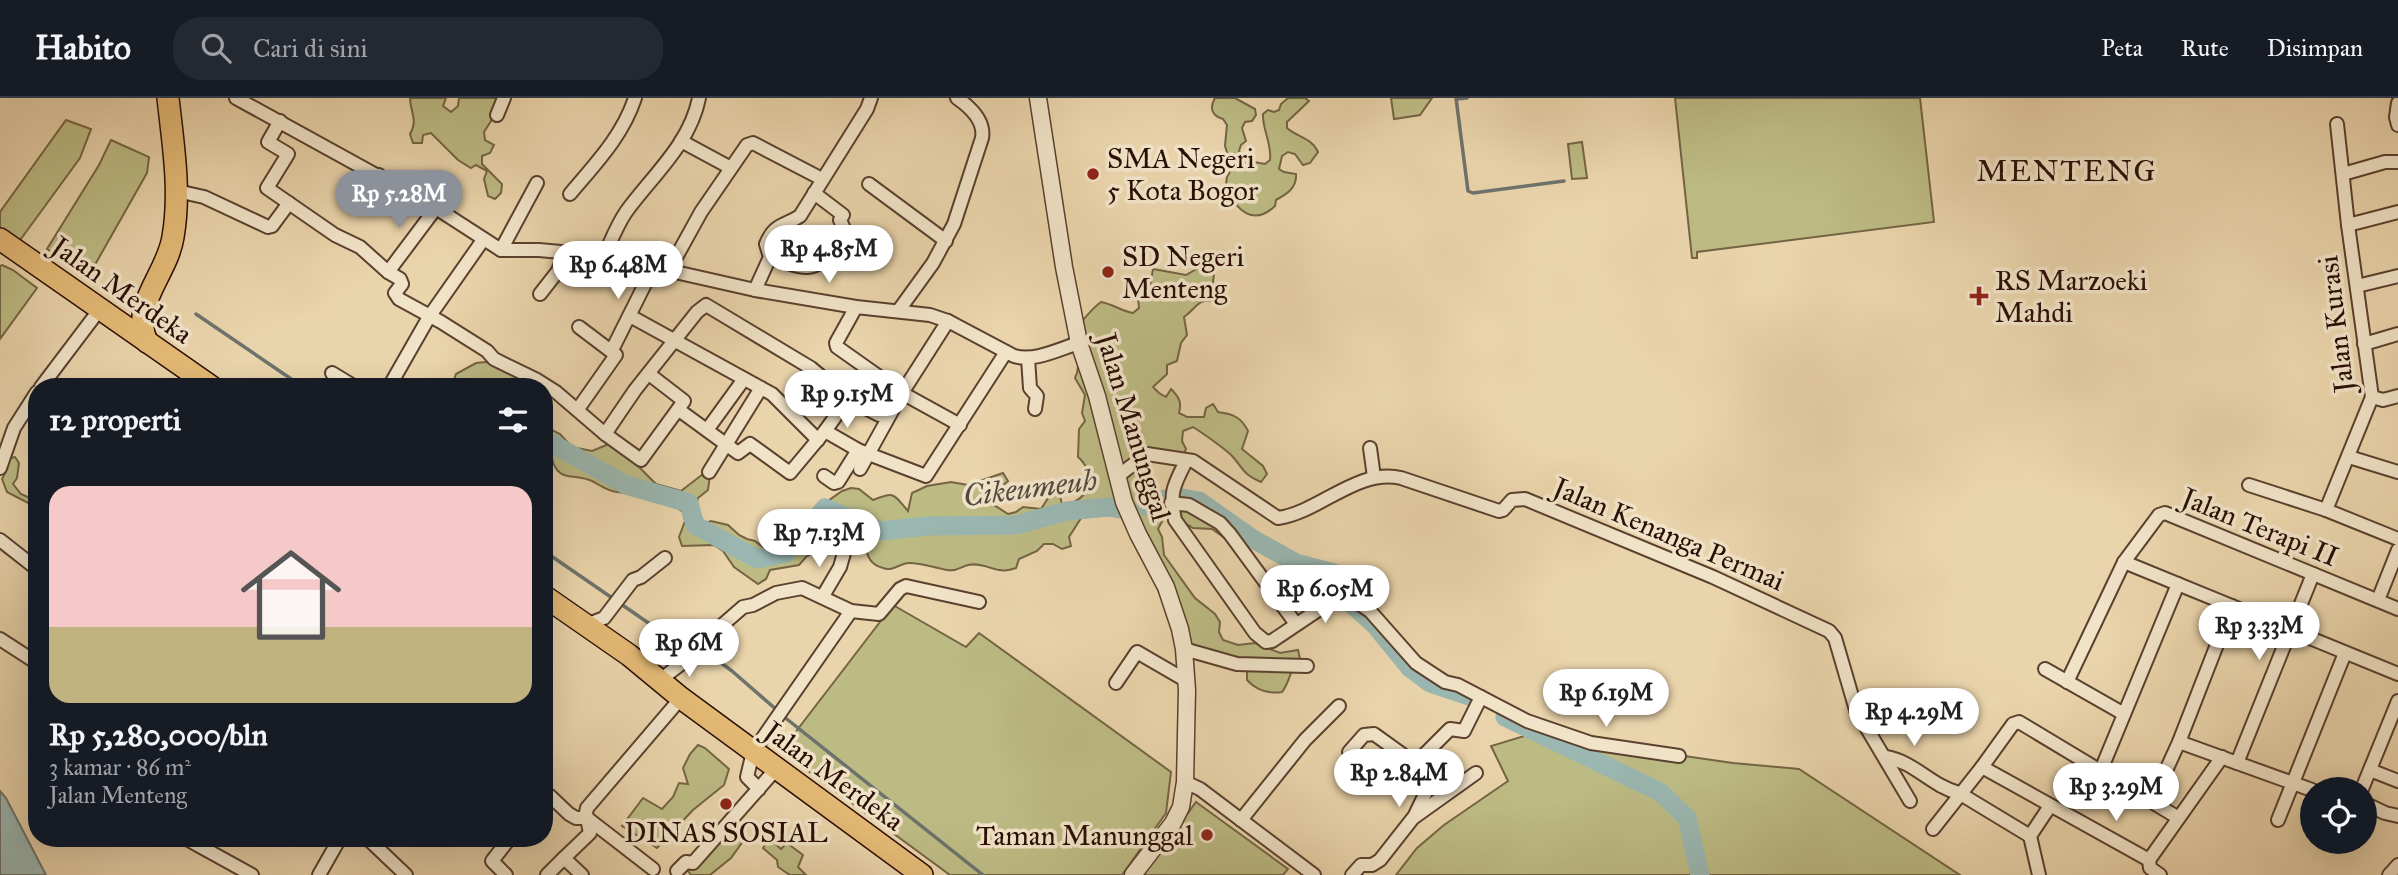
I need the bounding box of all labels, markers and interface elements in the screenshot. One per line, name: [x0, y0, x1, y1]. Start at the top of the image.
search box: [173, 17, 663, 80]
text: Habito: [35, 28, 131, 68]
icon: search: [197, 29, 235, 67]
text: Cari di sini: [253, 32, 368, 64]
text: Peta: [2101, 33, 2143, 63]
text: Rute: [2181, 33, 2229, 63]
text: Disimpan: [2267, 33, 2363, 63]
place label: SMA Negeri 5 Kota Bogor: [1107, 141, 1259, 208]
district label: MENTENG: [1977, 153, 2157, 189]
marker: SMA Negeri 5 Kota Bogor: [1085, 166, 1101, 182]
pin: Rp 5.28M: [327, 170, 471, 230]
text: Rp 5.28M: [352, 179, 446, 207]
pin: Rp 4.85M: [757, 226, 901, 285]
street label: Jalan Merdeka: [42, 227, 199, 352]
text: Rp 4.85M: [780, 234, 878, 262]
place label: SD Negeri Menteng: [1122, 239, 1244, 306]
pin: Rp 6.48M: [546, 242, 690, 301]
text: Rp 6.48M: [569, 250, 667, 278]
street label: Jalan Kurasi: [2310, 253, 2362, 397]
place label: RS Marzoeki Mahdi: [1995, 263, 2148, 330]
marker: SD Negeri Menteng: [1100, 264, 1116, 280]
marker: RS Marzoeki Mahdi: [1969, 286, 1989, 306]
street label: Jalan Manunggal: [1088, 326, 1179, 525]
pin: Rp 9.15M: [775, 370, 919, 430]
text: Rp 9.15M: [800, 379, 894, 407]
icon: filters: [494, 401, 532, 439]
text: 12 properti: [49, 402, 181, 438]
water label: Cikeumeuh: [961, 462, 1099, 514]
street label: Jalan Kenanga Permai: [1545, 468, 1790, 599]
street label: Jalan Terapi II: [2174, 479, 2343, 574]
pin: Rp 7.13M: [747, 510, 891, 569]
text: Rp 7.13M: [773, 518, 865, 546]
icon: home: [228, 532, 354, 658]
pin: Rp 6.05M: [1253, 566, 1397, 625]
text: Rp 6.05M: [1276, 574, 1374, 602]
pin: Rp 3.33M: [2187, 602, 2331, 662]
text: Rp 3.33M: [2215, 611, 2303, 639]
pin: Rp 6M: [640, 620, 738, 679]
text: Rp 6M: [655, 628, 723, 656]
pin: Rp 6.19M: [1534, 670, 1678, 729]
text: Rp 6.19M: [1559, 678, 1653, 706]
pin: Rp 4.29M: [1842, 688, 1986, 748]
text: Rp 4.29M: [1865, 697, 1963, 725]
street label: Jalan Merdeka: [755, 712, 911, 838]
text: Rp 5,280,000/bln: [49, 717, 268, 753]
pin: Rp 2.84M: [1327, 750, 1471, 809]
text: 3 kamar · 86 m²: [49, 753, 191, 781]
text: Rp 2.84M: [1350, 758, 1448, 786]
pin: Rp 3.29M: [2044, 764, 2188, 823]
text: Rp 3.29M: [2069, 772, 2163, 800]
map controls: [2300, 777, 2377, 854]
button: locate: [2300, 777, 2377, 854]
text: Jalan Menteng: [49, 781, 187, 809]
marker: DINAS SOSIAL: [718, 796, 734, 812]
place label: DINAS SOSIAL: [624, 815, 828, 850]
place label: Taman Manunggal: [976, 818, 1193, 853]
marker: Taman Manunggal: [1199, 827, 1215, 843]

